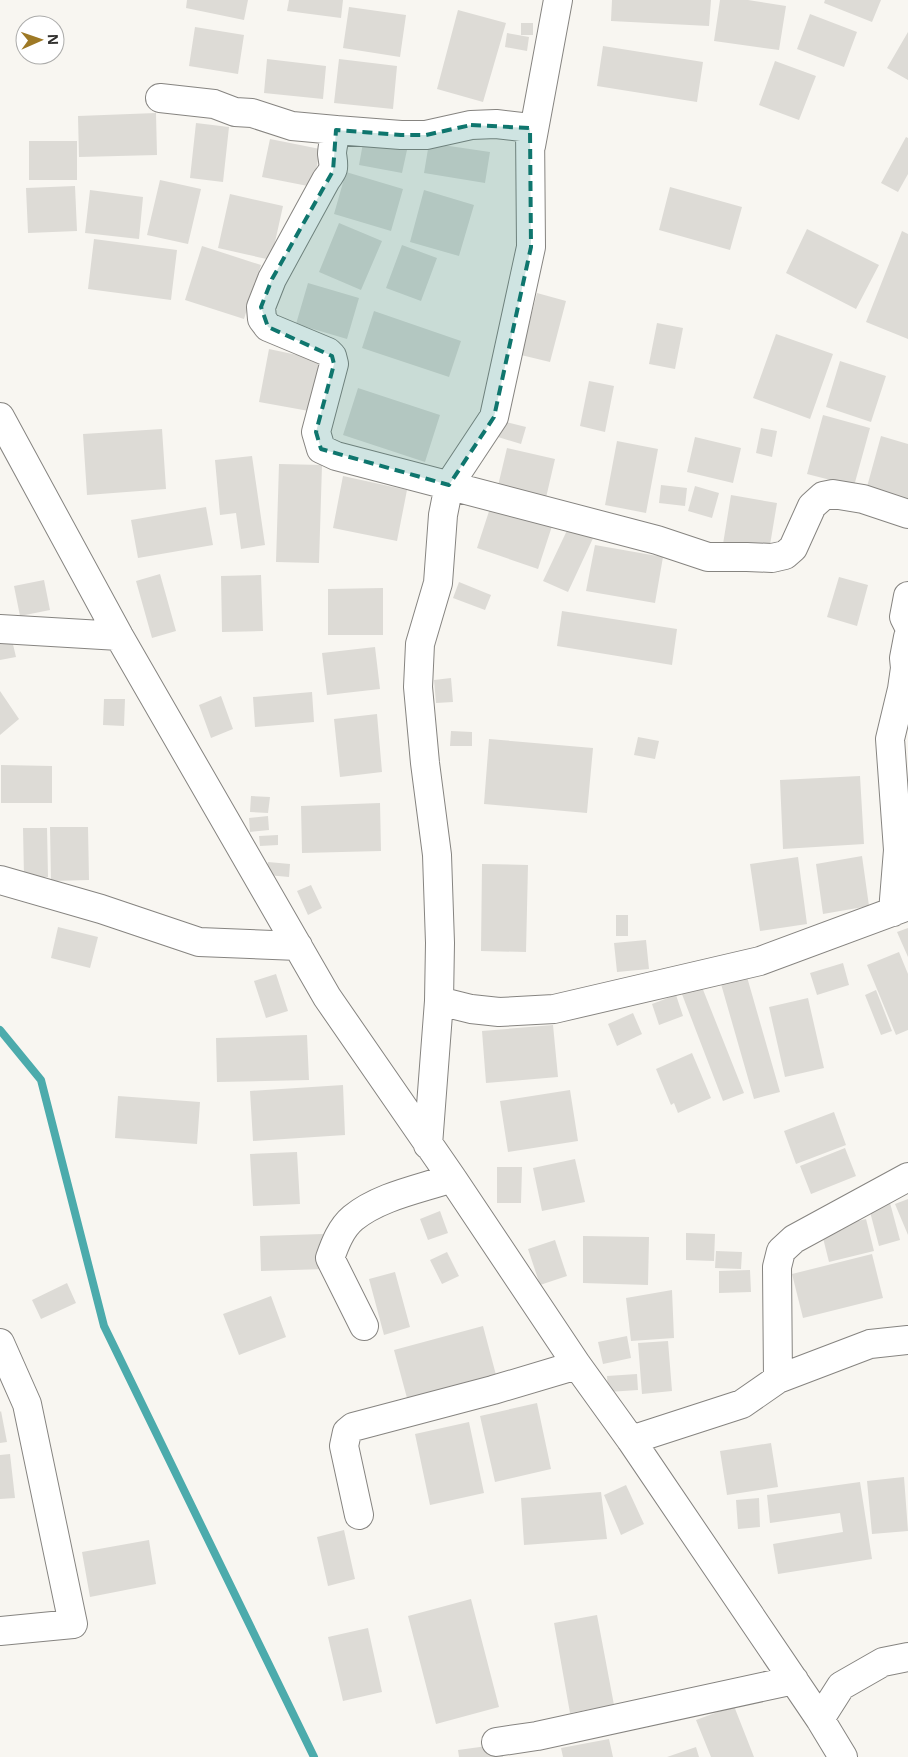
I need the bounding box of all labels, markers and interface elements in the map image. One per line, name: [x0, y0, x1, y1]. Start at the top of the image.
north arrow: [15, 15, 65, 65]
text: N: [44, 34, 63, 46]

